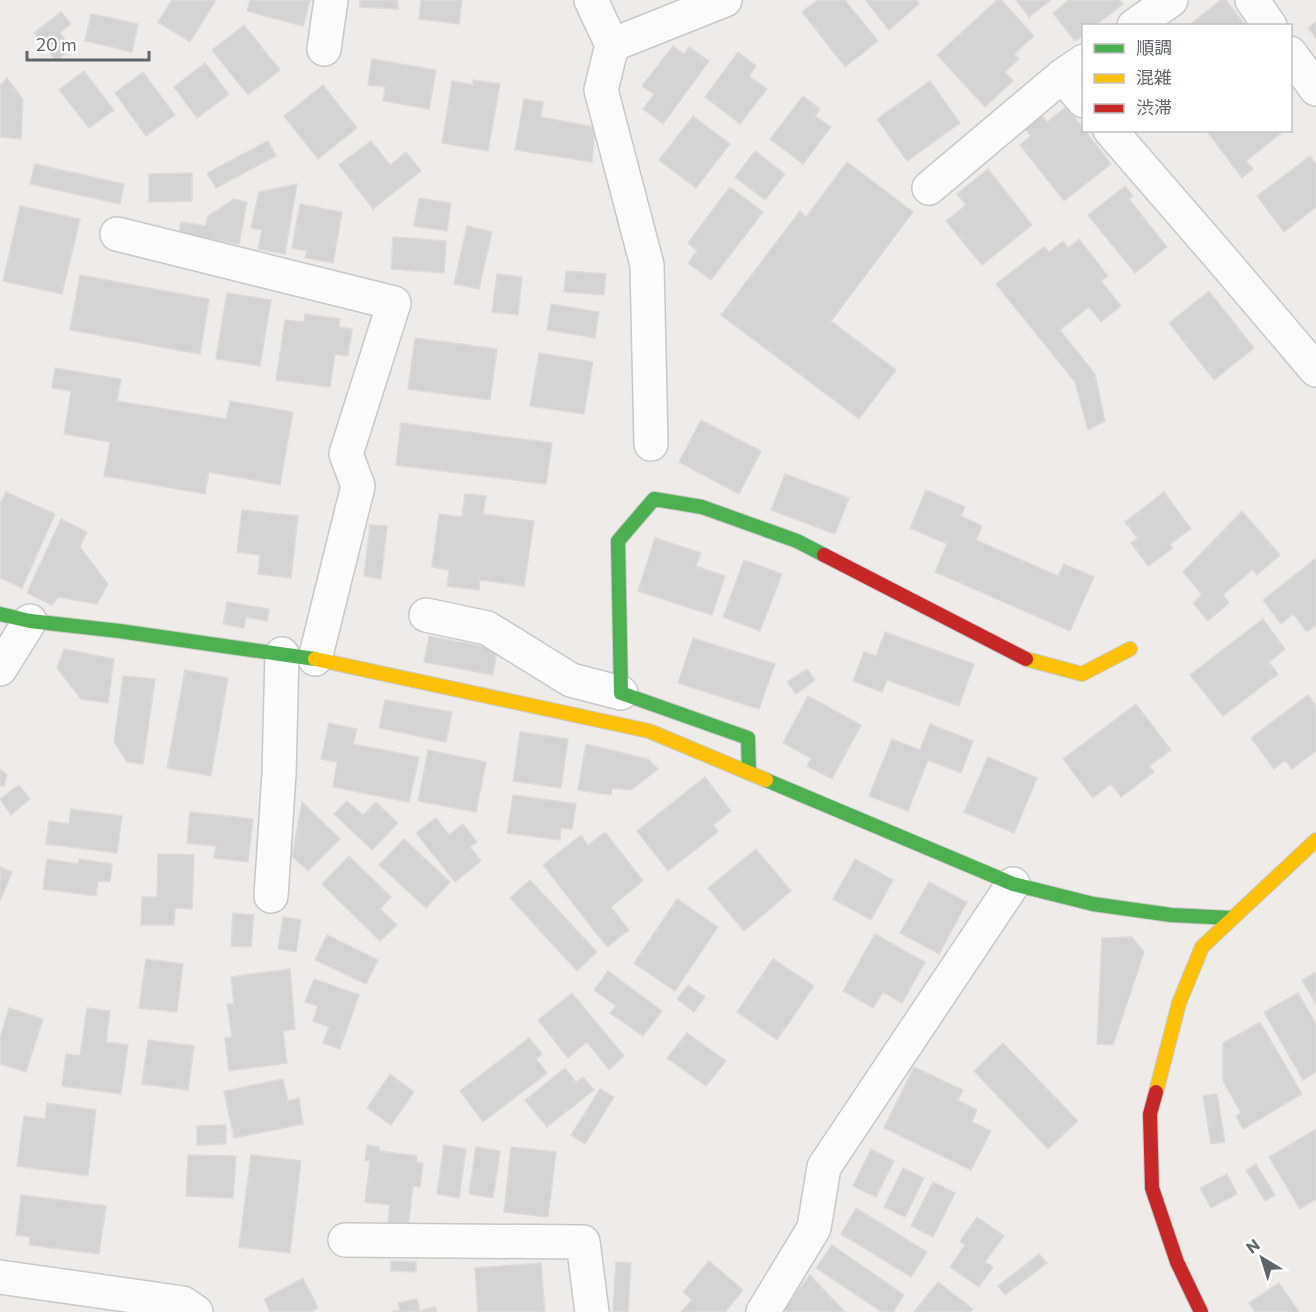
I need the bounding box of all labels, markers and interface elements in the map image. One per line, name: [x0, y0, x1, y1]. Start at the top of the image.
scale bar: [27, 24, 148, 62]
legend: [1082, 24, 1292, 132]
text: 20 m: [36, 33, 77, 55]
text: 順調: [1136, 36, 1172, 58]
text: 混雑: [1136, 66, 1172, 88]
text: 渋滞: [1136, 96, 1172, 118]
north arrow: [1232, 1228, 1292, 1288]
text: N: [1242, 1235, 1263, 1257]

